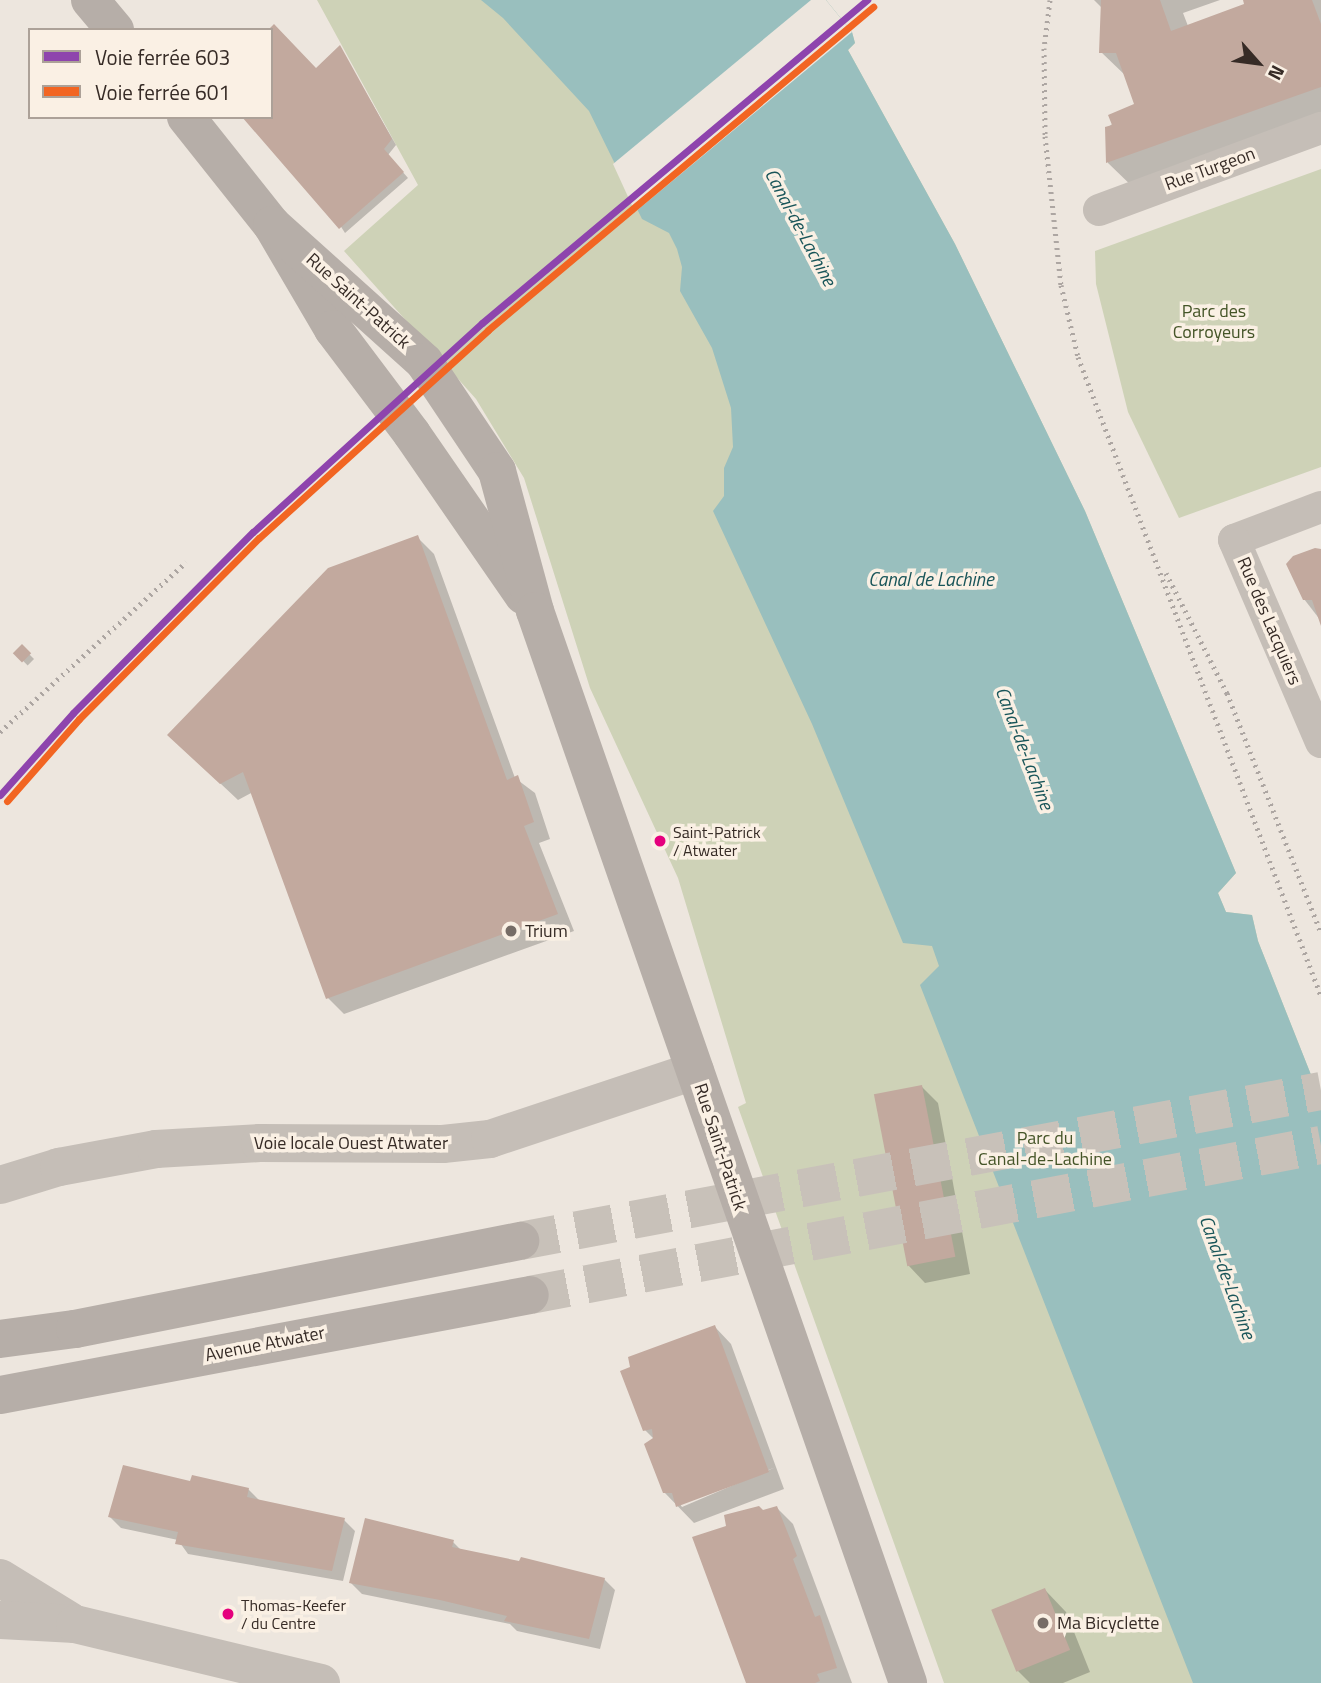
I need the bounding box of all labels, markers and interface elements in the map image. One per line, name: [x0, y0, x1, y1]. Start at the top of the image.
legend: [28, 28, 273, 119]
north arrow: [1223, 28, 1293, 98]
text: Voie ferrée 603: [95, 41, 230, 73]
text: N: [1261, 60, 1293, 86]
text: Voie ferrée 601: [95, 76, 230, 108]
street label: Rue Turgeon: [1162, 143, 1258, 195]
water label: Canal-de-Lachine: [760, 164, 842, 290]
street label: Rue Saint-Patrick: [302, 249, 414, 353]
park label: Parc des Corroyeurs: [1173, 301, 1255, 344]
street label: Rue des Lacquiers: [1232, 554, 1306, 688]
water label: Canal de Lachine: [868, 568, 994, 590]
water label: Canal-de-Lachine: [991, 683, 1059, 813]
place label: Saint-Patrick / Atwater: [673, 822, 761, 860]
marker: Saint-Patrick / Atwater: [653, 834, 667, 848]
place label: Trium: [525, 920, 568, 942]
marker: Trium: [503, 923, 519, 939]
street label: Rue Saint-Patrick: [689, 1081, 751, 1213]
park label: Parc du Canal-de-Lachine: [978, 1128, 1112, 1170]
street label: Voie locale Ouest Atwater: [254, 1132, 448, 1154]
water label: Canal-de-Lachine: [1195, 1212, 1261, 1342]
street label: Avenue Atwater: [203, 1322, 327, 1366]
place label: Thomas-Keefer / du Centre: [241, 1595, 346, 1633]
marker: Thomas-Keefer / du Centre: [221, 1607, 235, 1621]
place label: Ma Bicyclette: [1057, 1612, 1159, 1634]
marker: Ma Bicyclette: [1035, 1615, 1051, 1631]

